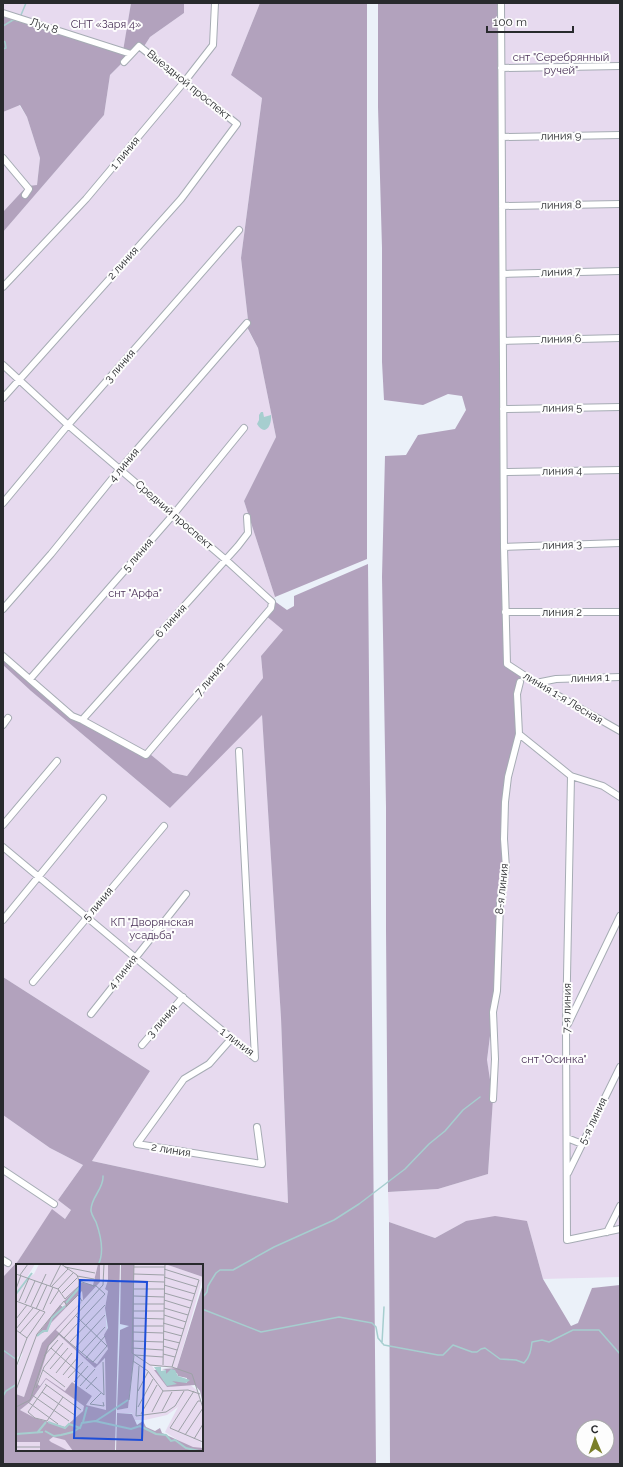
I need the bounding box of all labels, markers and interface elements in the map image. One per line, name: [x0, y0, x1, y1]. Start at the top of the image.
scale bar: [487, 8, 573, 34]
street label: Луч 8: [28, 15, 60, 37]
text: 100 m: [493, 15, 527, 29]
park label: СНТ «Заря 4»: [71, 18, 141, 31]
street label: Выездной проспект: [144, 47, 234, 123]
park label: снт "Серебрянный ручей": [513, 51, 609, 77]
street label: линия 9: [541, 129, 581, 143]
street label: 1 линия: [108, 134, 142, 172]
street label: линия 8: [540, 198, 582, 212]
street label: 2 линия: [105, 244, 141, 282]
street label: линия 7: [541, 265, 581, 279]
street label: линия 6: [540, 332, 582, 346]
street label: 3 линия: [102, 347, 138, 385]
street label: линия 5: [542, 401, 582, 415]
street label: 4 линия: [106, 445, 142, 485]
street label: линия 4: [542, 464, 582, 478]
street label: Средний проспект: [132, 478, 216, 553]
street label: 5 линия: [120, 536, 156, 574]
street label: линия 3: [542, 538, 582, 552]
park label: снт "Арфа": [108, 587, 162, 600]
street label: 6 линия: [152, 601, 190, 641]
street label: линия 2: [542, 606, 582, 619]
street label: 7 линия: [192, 659, 228, 699]
street label: линия 1-я Лесная: [521, 669, 605, 727]
street label: линия 1: [570, 671, 610, 685]
street label: 8-я линия: [493, 863, 511, 915]
street label: 5 линия: [80, 884, 116, 924]
park label: КП "Дворянская усадьба": [110, 916, 194, 942]
street label: 4 линия: [105, 952, 141, 992]
street label: 7-я линия: [560, 983, 574, 1033]
street label: 3 линия: [144, 1002, 180, 1040]
street label: 1 линия: [218, 1025, 256, 1059]
park label: снт "Осинка": [521, 1053, 587, 1066]
street label: 5-я линия: [576, 1095, 610, 1147]
street label: 2 линия: [150, 1140, 192, 1160]
inset map: [16, 1264, 203, 1451]
north arrow: [575, 1419, 615, 1459]
text: С: [591, 1423, 599, 1436]

